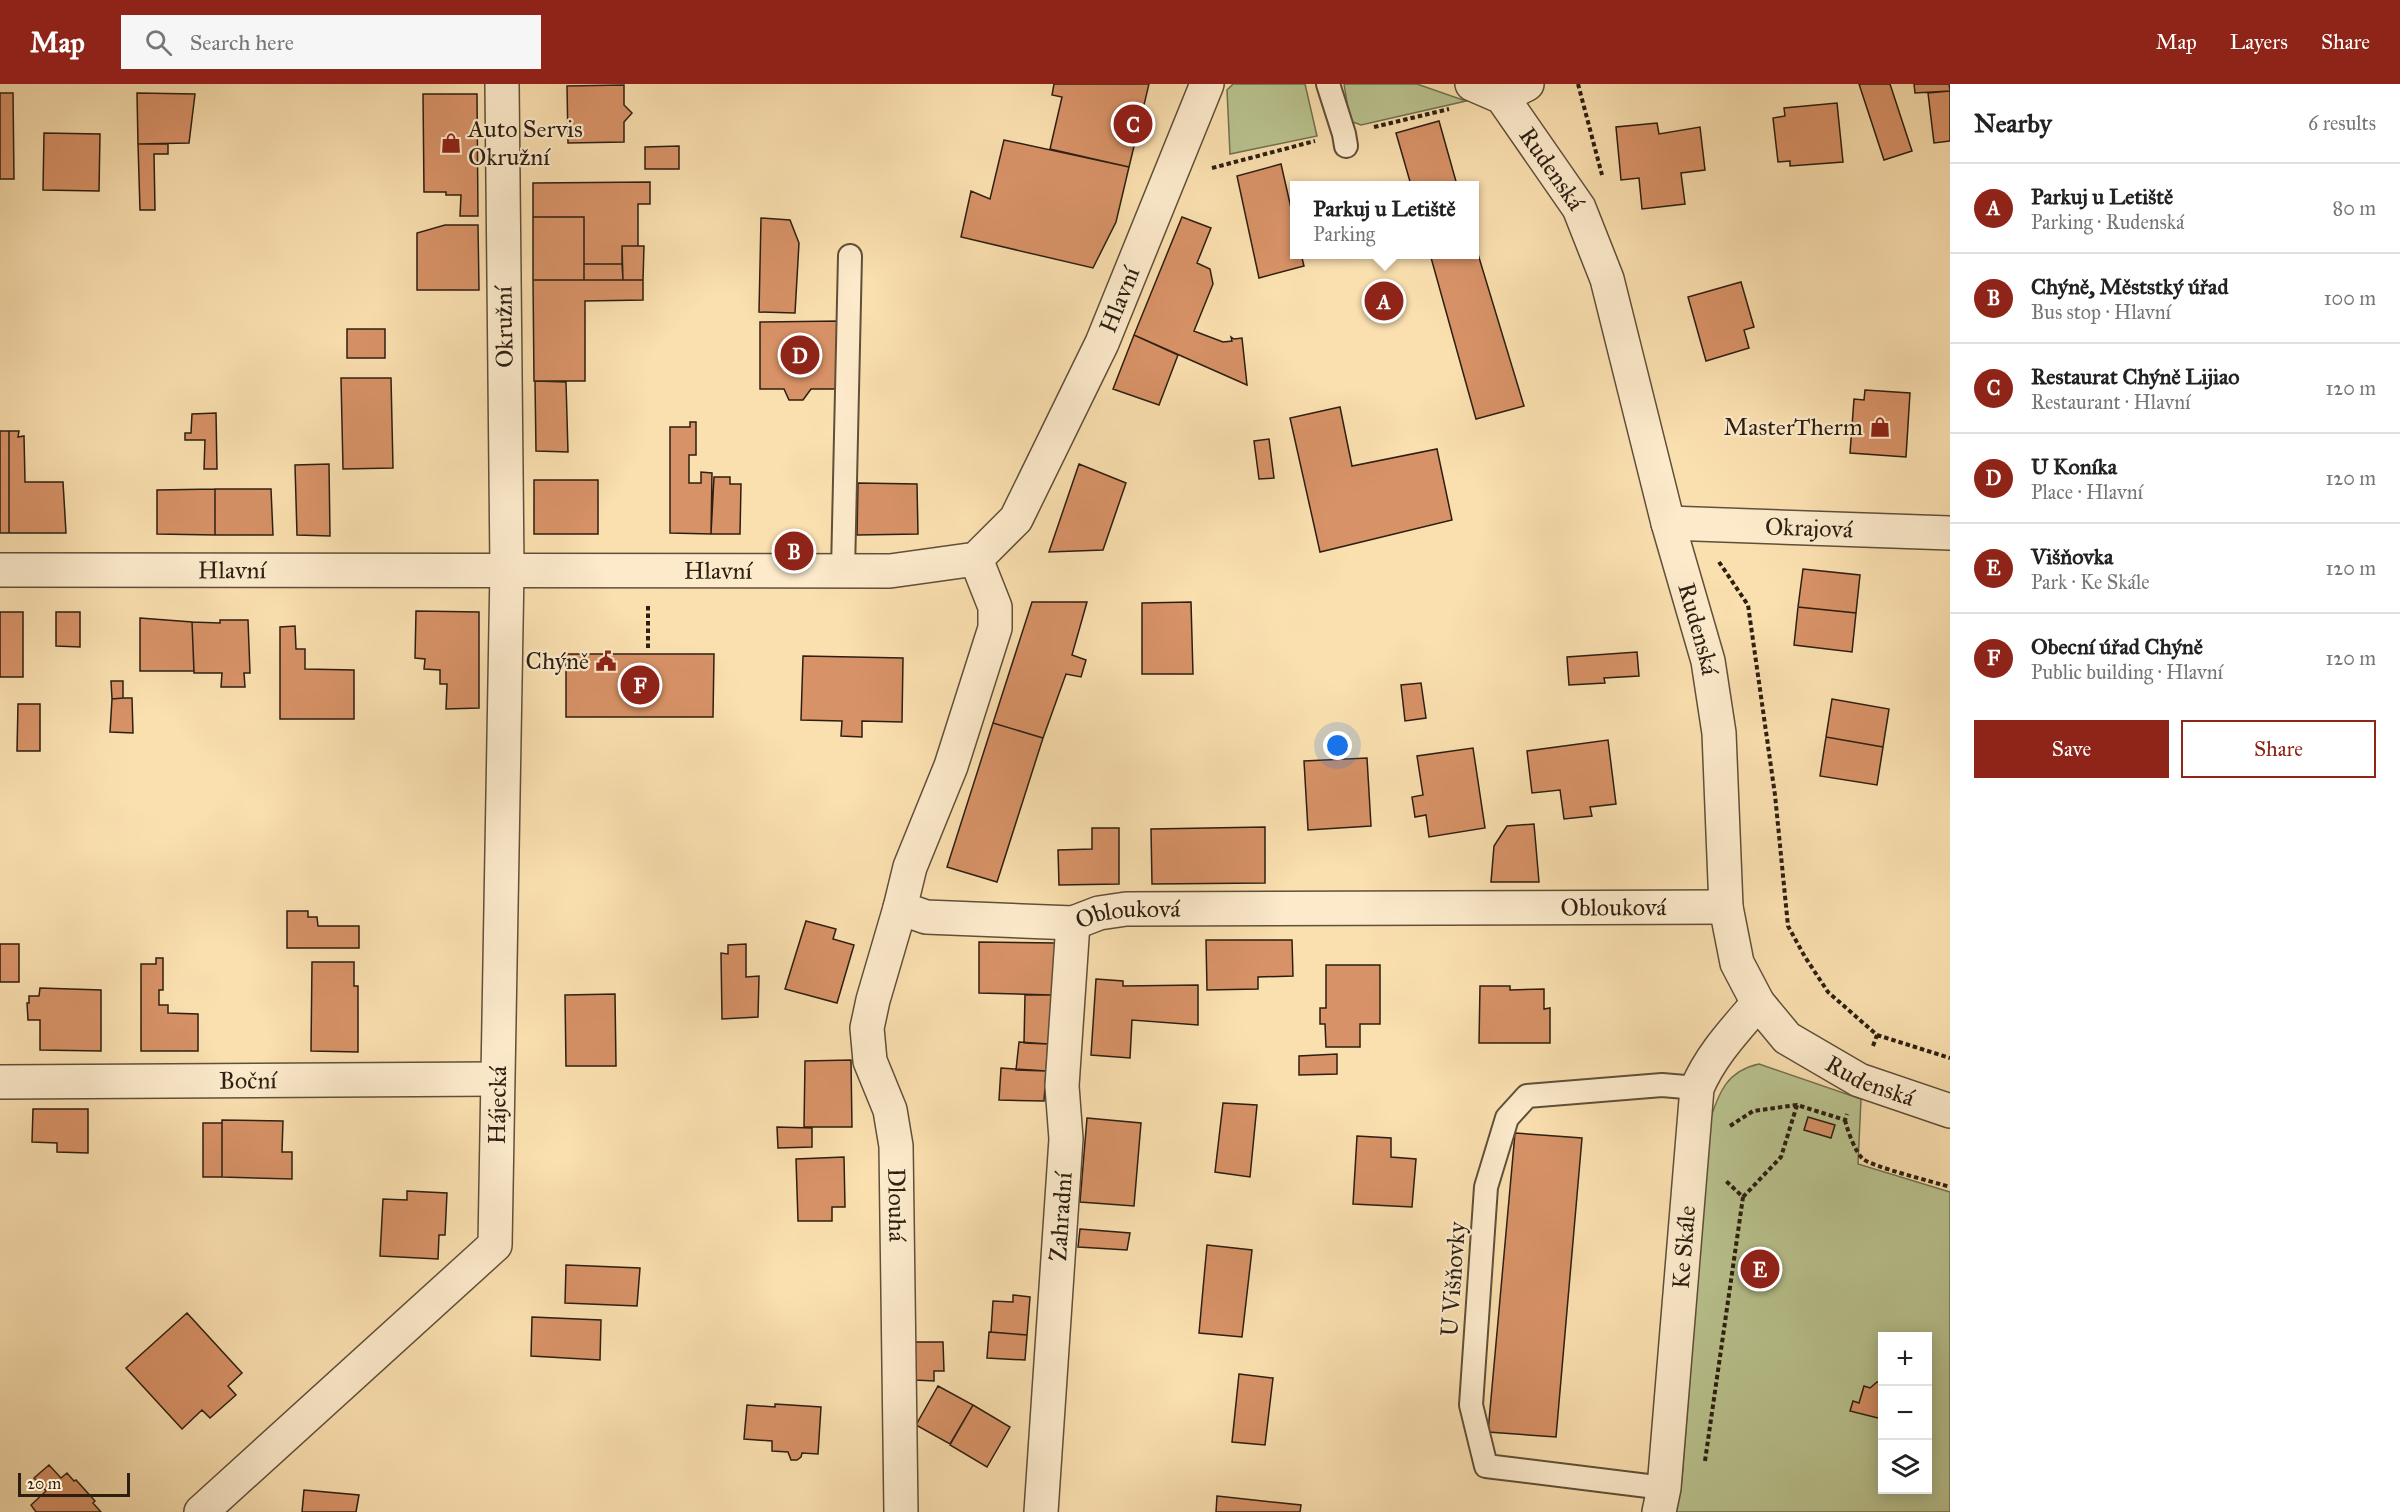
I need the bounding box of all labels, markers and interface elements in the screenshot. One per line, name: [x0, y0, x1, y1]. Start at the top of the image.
search box: [121, 15, 541, 69]
text: Map: [30, 25, 85, 60]
icon: search: [142, 26, 175, 59]
text: Search here: [190, 29, 294, 56]
text: Map: [2156, 29, 2197, 55]
text: Layers: [2230, 29, 2288, 55]
text: Share: [2321, 29, 2370, 55]
pin: C: [1114, 102, 1152, 147]
text: Nearby: [1974, 107, 2052, 139]
text: 6 results: [2308, 111, 2376, 135]
place label: Auto Servis Okružní: [467, 114, 583, 172]
street label: Rudenská: [1513, 121, 1591, 217]
shop icon: Auto Servis Okružní: [439, 131, 463, 155]
popup: [1290, 181, 1479, 259]
text: Parkuj u Letiště: [2031, 183, 2173, 210]
text: Parkuj u Letiště: [1313, 195, 1456, 222]
text: A: [1987, 196, 2000, 220]
text: 80 m: [2333, 196, 2376, 220]
text: Parking · Rudenská: [2031, 210, 2185, 234]
text: Parking: [1313, 222, 1375, 246]
street label: Hlavní: [1093, 261, 1147, 337]
text: Chýně, Měststký úřad: [2031, 273, 2228, 300]
pin: A: [1364, 278, 1404, 324]
street label: Okružní: [488, 284, 520, 368]
text: B: [1987, 286, 2000, 310]
text: 100 m: [2324, 286, 2376, 310]
text: Bus stop · Hlavní: [2031, 300, 2171, 324]
pin: D: [780, 332, 820, 378]
text: Restaurat Chýně Lijiao: [2031, 363, 2240, 390]
text: C: [1987, 376, 2000, 400]
text: 120 m: [2325, 376, 2376, 400]
text: Restaurant · Hlavní: [2031, 390, 2190, 414]
place label: MasterTherm: [1724, 412, 1863, 442]
shop icon: MasterTherm: [1868, 415, 1892, 439]
text: U Koníka: [2031, 453, 2117, 480]
text: D: [1986, 466, 2001, 490]
text: 120 m: [2325, 466, 2376, 490]
text: Place · Hlavní: [2031, 480, 2143, 504]
street label: Okrajová: [1764, 511, 1854, 545]
pin: B: [774, 528, 814, 574]
text: Višňovka: [2031, 543, 2113, 570]
street label: Hlavní: [198, 555, 268, 585]
street label: Hlavní: [684, 556, 754, 586]
text: E: [1986, 556, 2001, 580]
text: 120 m: [2325, 556, 2376, 580]
text: Park · Ke Skále: [2031, 570, 2150, 594]
street label: Rudenská: [1671, 579, 1725, 678]
text: Obecní úřad Chýně: [2031, 633, 2203, 660]
place label: Chýně: [526, 646, 589, 676]
text: F: [1987, 646, 2000, 670]
text: 120 m: [2325, 646, 2376, 670]
public building icon: Chýně: [594, 649, 618, 673]
text: Public building · Hlavní: [2031, 660, 2223, 684]
pin: F: [620, 662, 660, 708]
button: Save: [1974, 720, 2169, 778]
button: Share: [2181, 720, 2376, 778]
your location: [1323, 731, 1352, 760]
street label: Oblouková: [1561, 892, 1667, 923]
street label: Oblouková: [1071, 894, 1181, 936]
street label: Rudenská: [1820, 1049, 1919, 1113]
street label: Boční: [219, 1065, 278, 1096]
street label: Hájecká: [482, 1065, 513, 1145]
street label: Dlouhá: [881, 1168, 912, 1243]
street label: Zahradní: [1043, 1170, 1079, 1262]
street label: Ke Skále: [1665, 1204, 1702, 1290]
street label: U Višňovky: [1434, 1220, 1472, 1337]
pin: E: [1740, 1246, 1780, 1292]
map controls: [1878, 1332, 1932, 1494]
button: +: [1878, 1332, 1932, 1386]
button: −: [1878, 1386, 1932, 1440]
button: layers: [1878, 1440, 1932, 1494]
scale bar: [18, 1470, 130, 1498]
text: 20 m: [27, 1474, 61, 1493]

